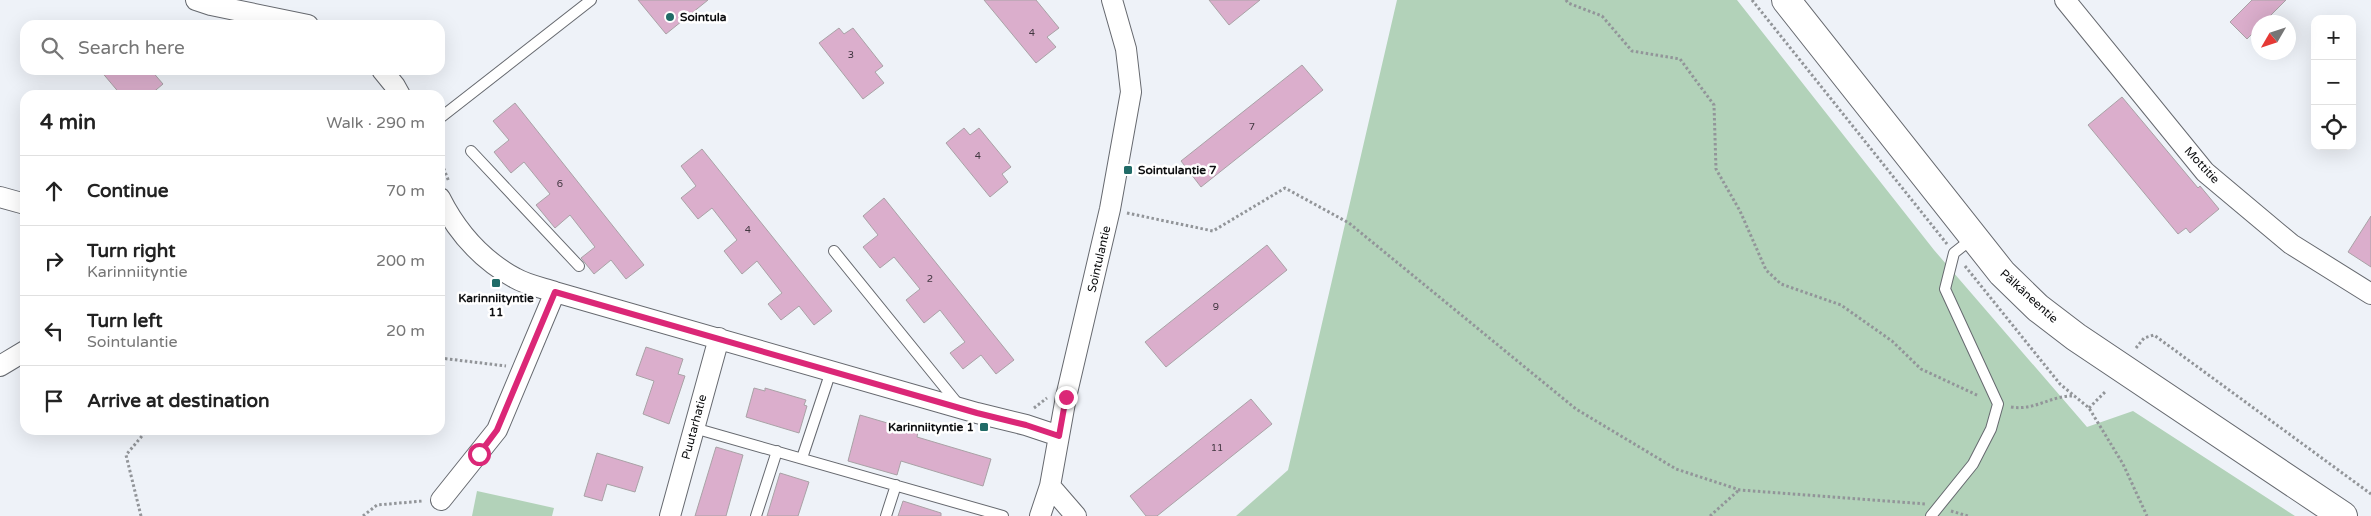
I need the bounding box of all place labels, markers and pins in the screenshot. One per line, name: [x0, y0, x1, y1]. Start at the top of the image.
place label: Sointula: [680, 10, 727, 24]
marker: Sointula: [664, 11, 676, 23]
place label: Sointulantie 7: [1138, 163, 1217, 177]
marker: Sointulantie 7: [1122, 164, 1134, 176]
marker: Karinniityntie 11: [490, 277, 502, 289]
place label: Karinniityntie 11: [458, 291, 534, 319]
place label: Karinniityntie 1: [888, 420, 974, 435]
marker: Karinniityntie 1: [978, 421, 990, 433]

